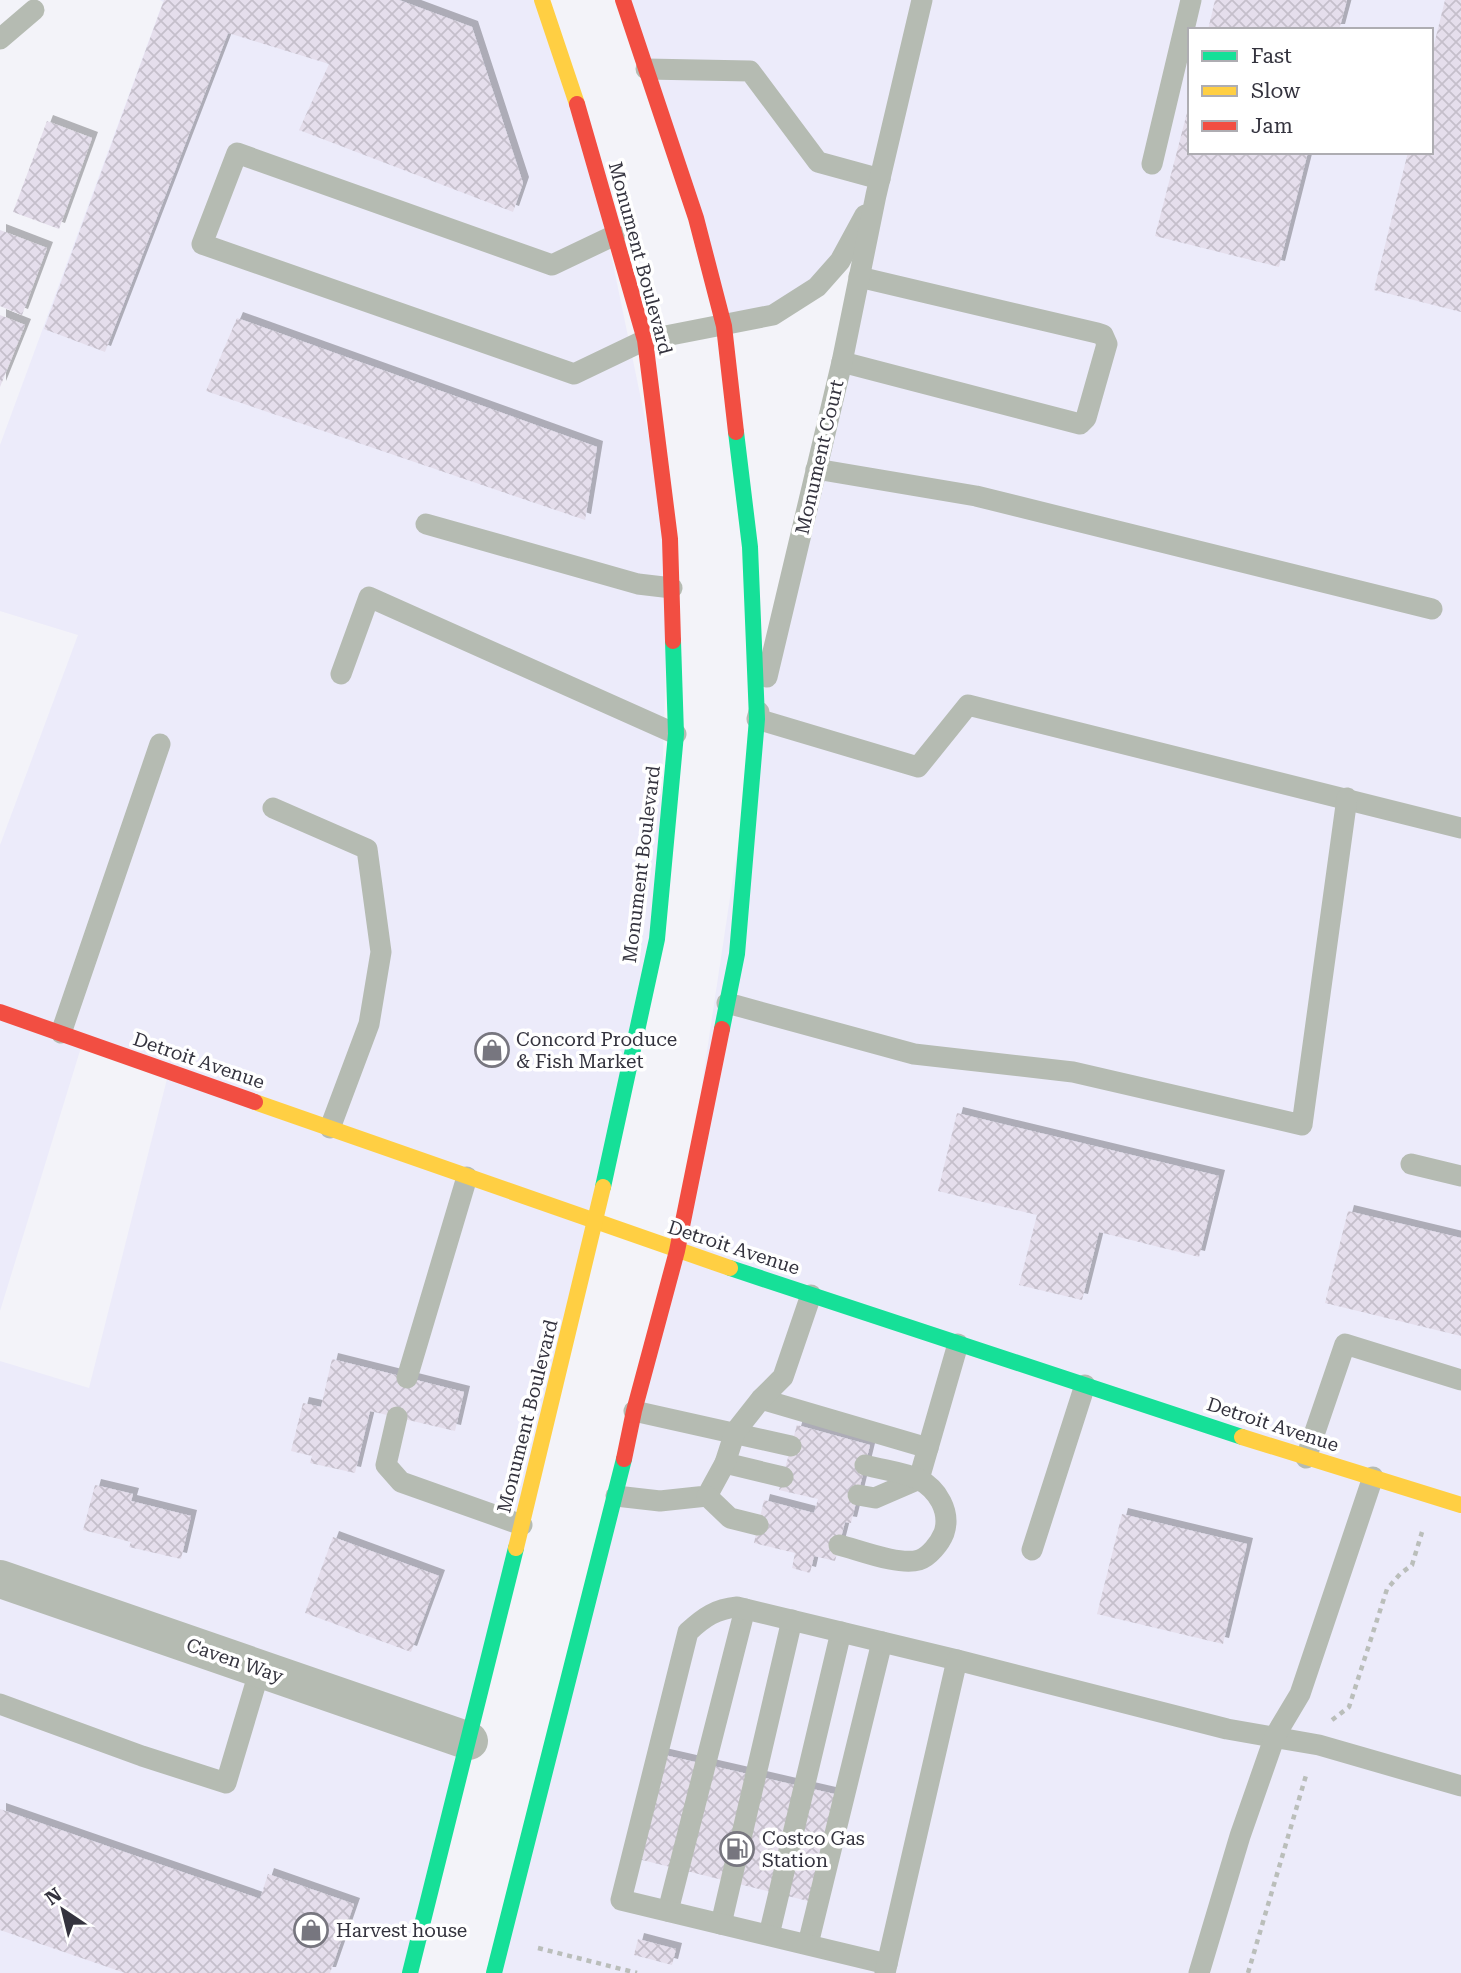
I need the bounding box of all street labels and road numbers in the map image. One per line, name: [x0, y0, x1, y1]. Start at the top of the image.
street label: Monument Boulevard: [604, 159, 677, 357]
street label: Monument Court: [791, 378, 848, 537]
street label: Monument Boulevard: [618, 764, 665, 964]
street label: Detroit Avenue: [130, 1027, 268, 1094]
street label: Detroit Avenue: [665, 1215, 803, 1280]
street label: Monument Boulevard: [492, 1317, 563, 1515]
street label: Detroit Avenue: [1204, 1392, 1342, 1457]
street label: Caven Way: [183, 1633, 287, 1688]

